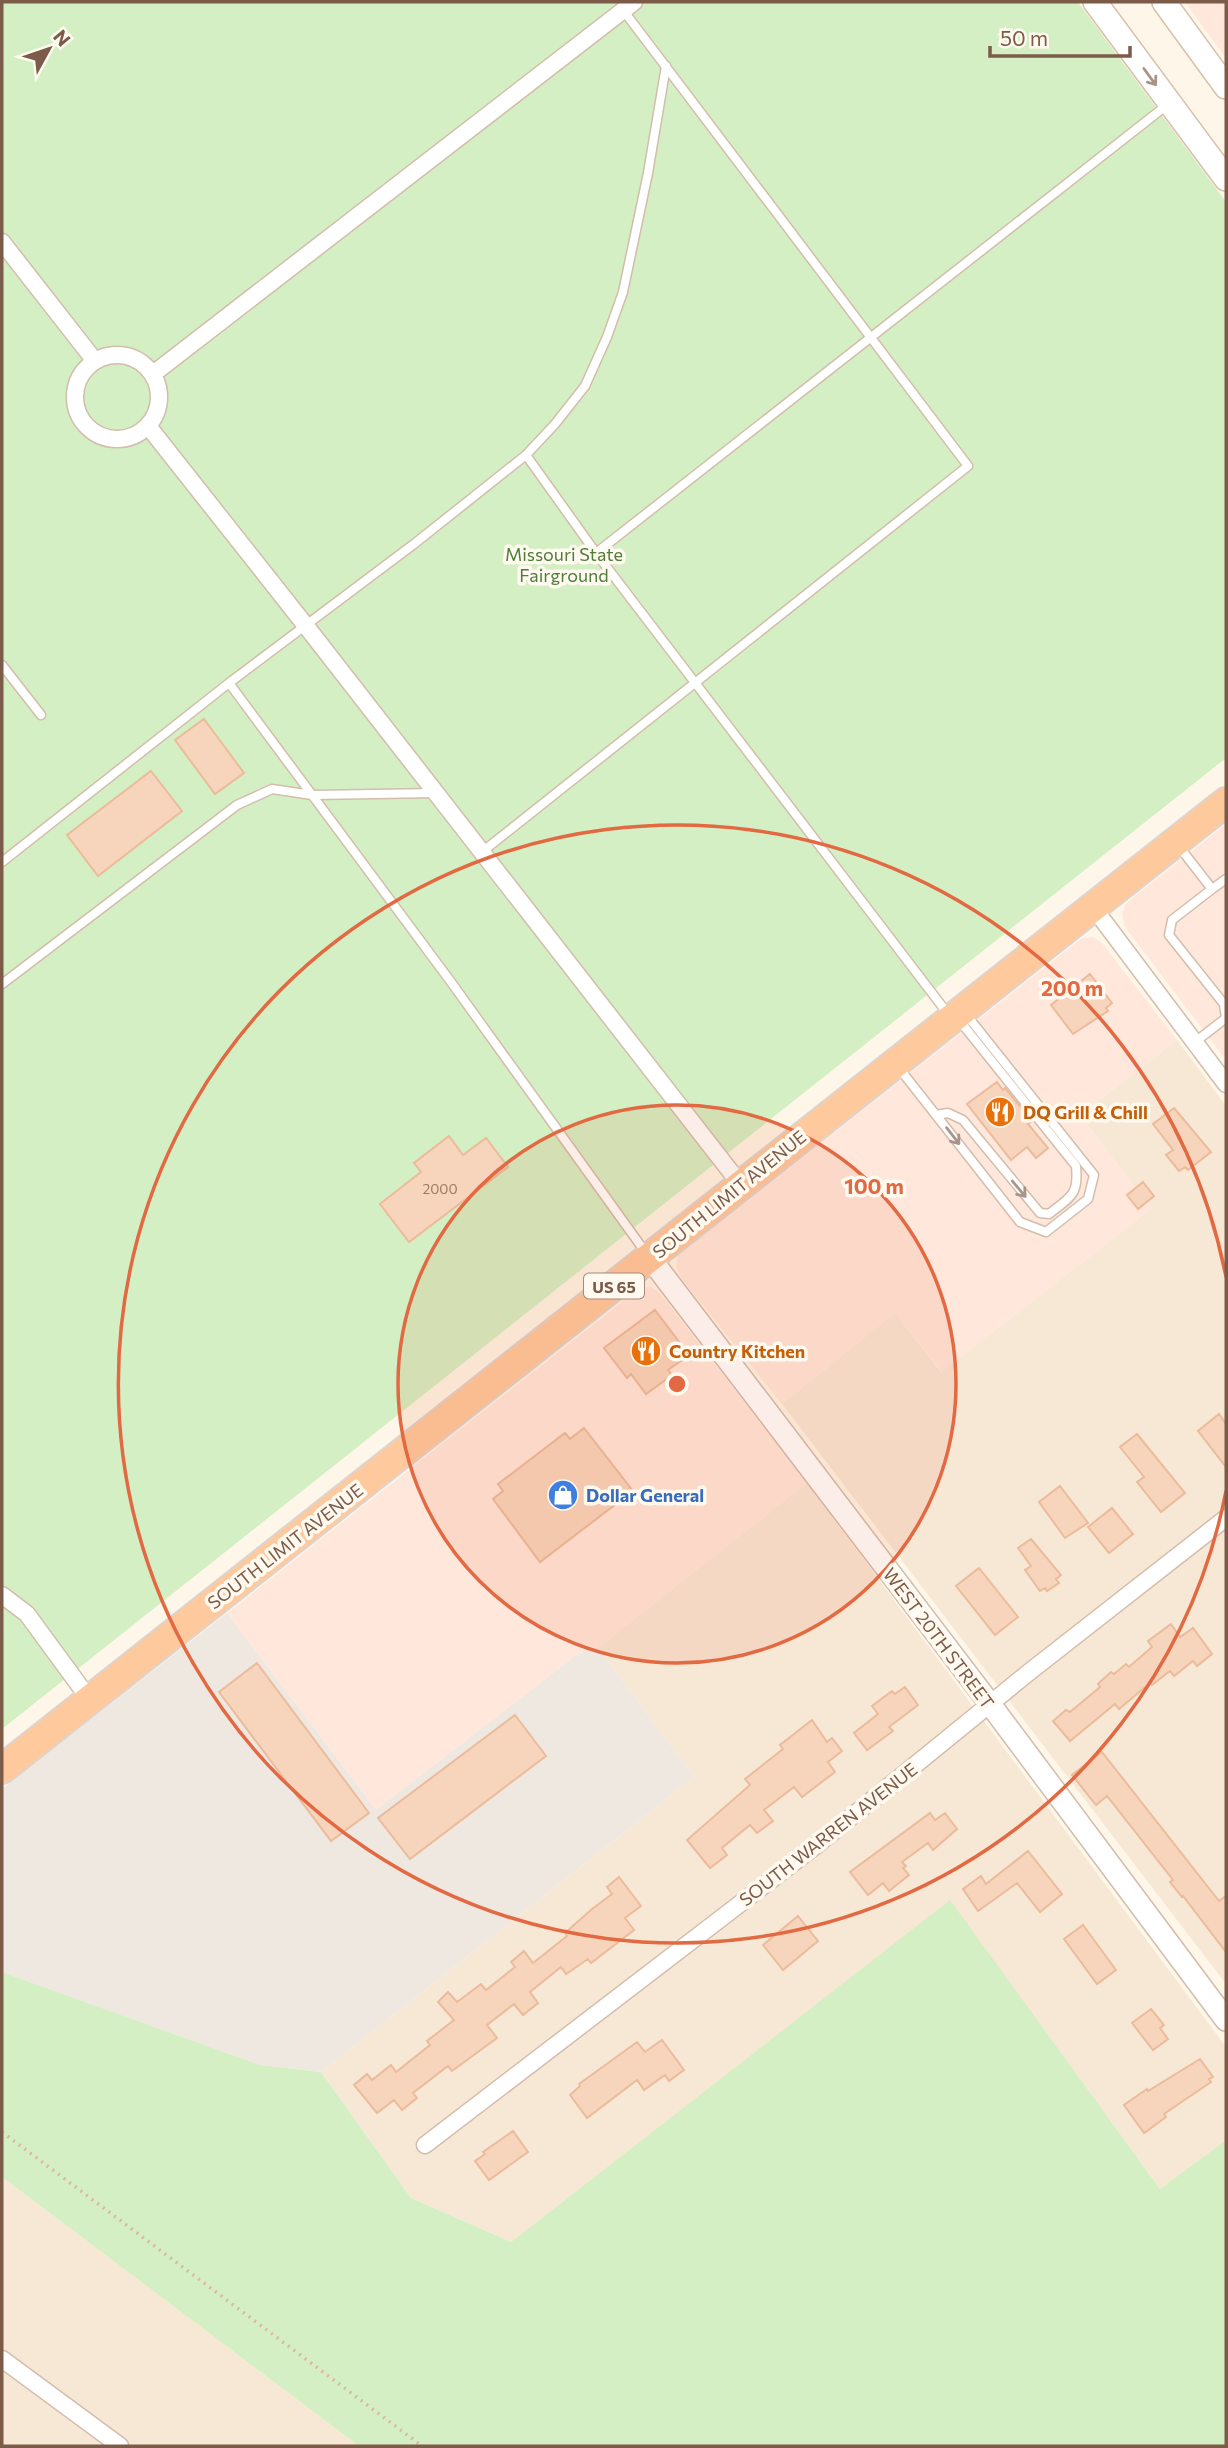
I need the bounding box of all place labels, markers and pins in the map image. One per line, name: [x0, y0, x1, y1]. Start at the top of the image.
restaurant icon: DQ Grill & Chill: [983, 1095, 1017, 1129]
place label: DQ Grill & Chill: [1023, 1101, 1148, 1123]
restaurant icon: Country Kitchen: [629, 1334, 663, 1368]
place label: Country Kitchen: [669, 1340, 805, 1362]
centre of rings: [665, 1372, 689, 1396]
shop icon: Dollar General: [546, 1478, 580, 1512]
place label: Dollar General: [586, 1484, 704, 1506]

